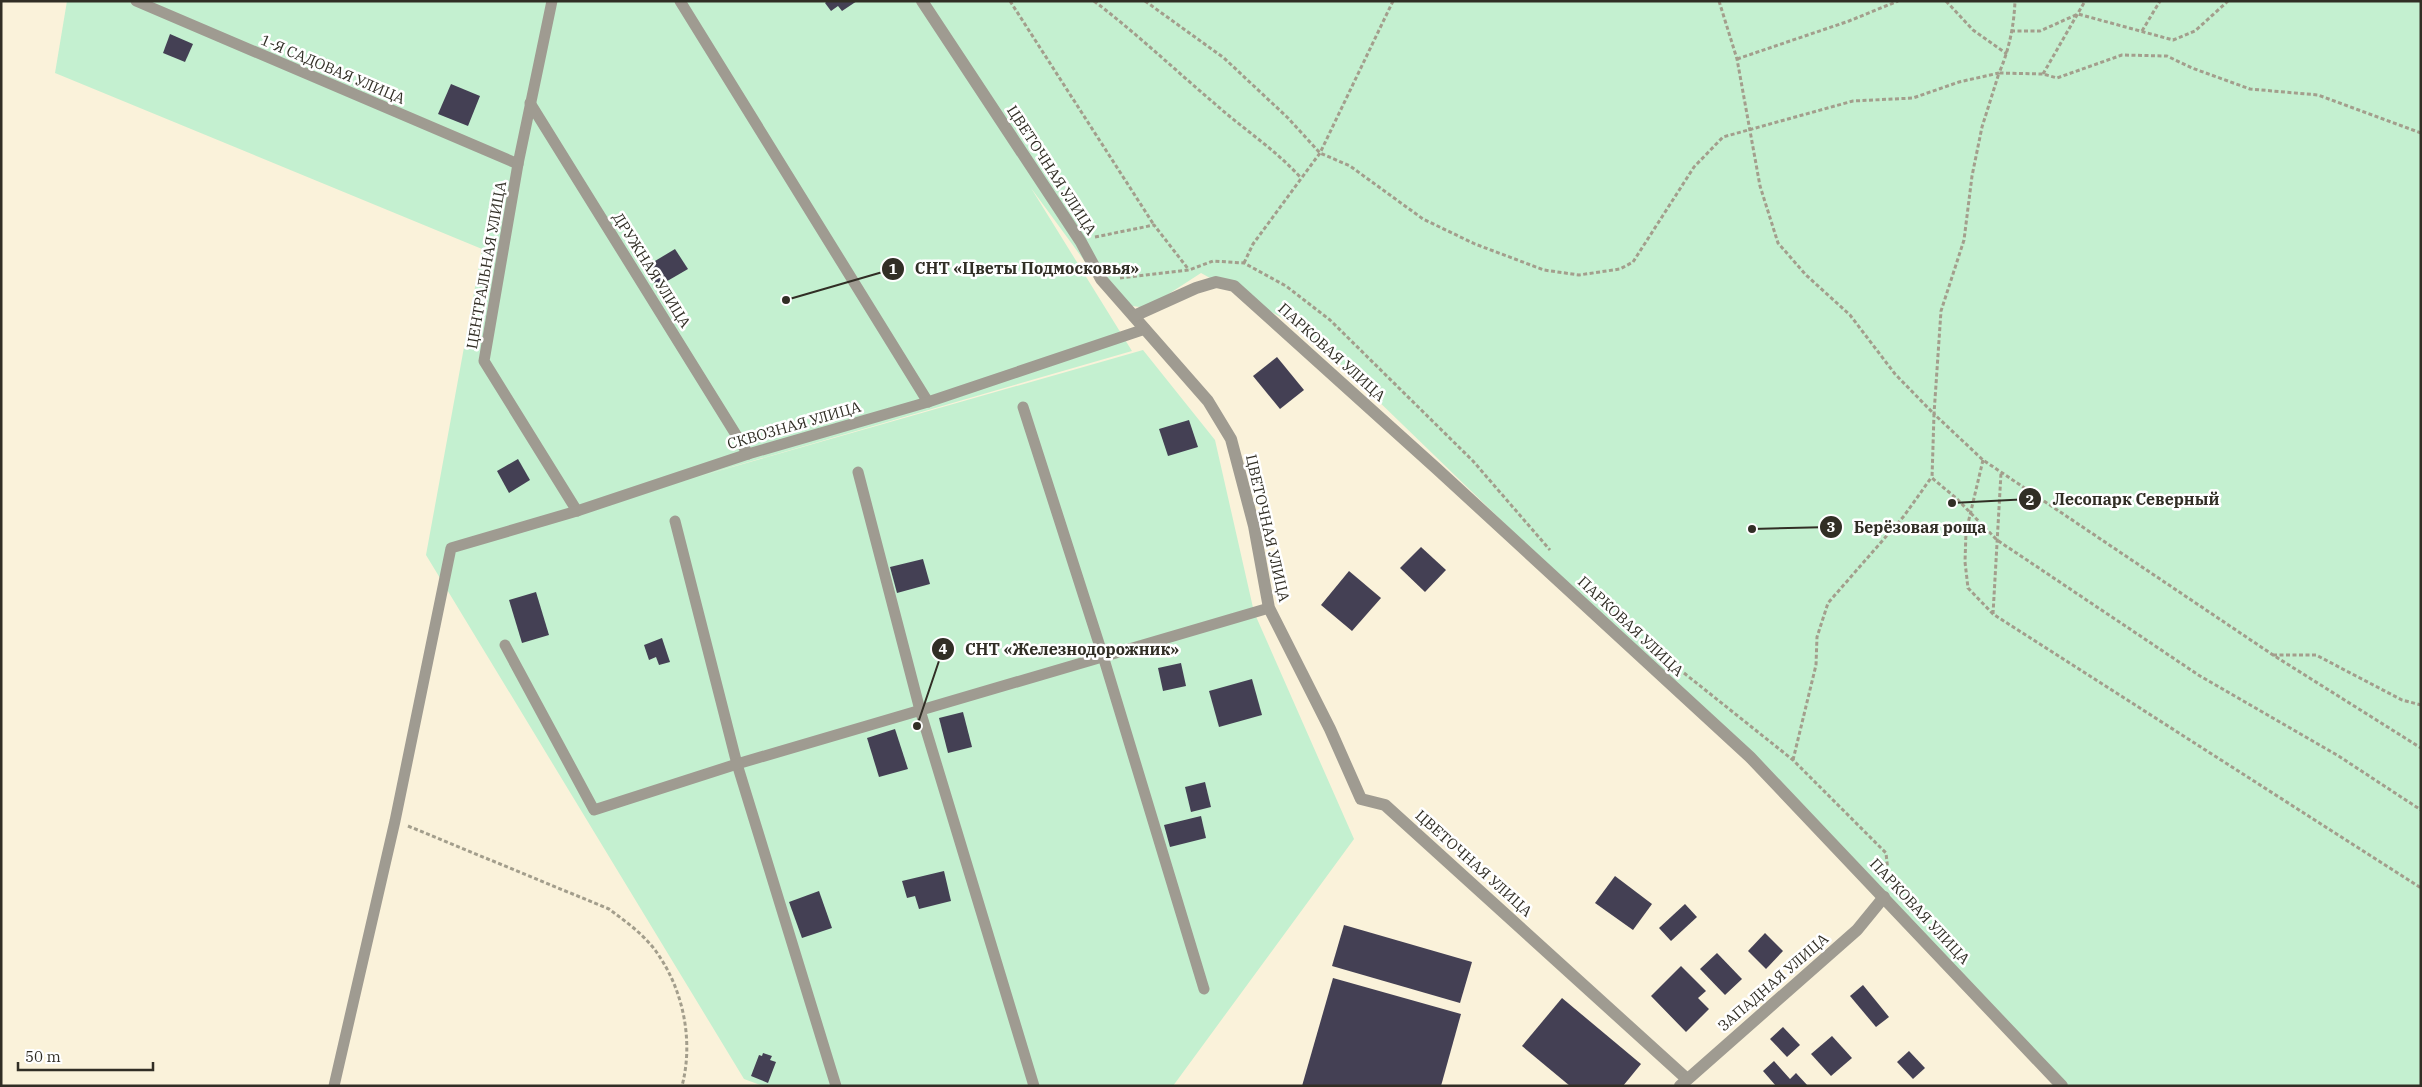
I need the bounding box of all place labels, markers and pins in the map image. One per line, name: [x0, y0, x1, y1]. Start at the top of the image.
callout: СНТ «Цветы Подмосковья»: [880, 253, 1149, 284]
callout: Лесопарк Северный: [2017, 484, 2229, 515]
callout: Берёзовая роща: [1819, 512, 1997, 543]
callout: СНТ «Железнодорожник»: [930, 634, 1189, 665]

